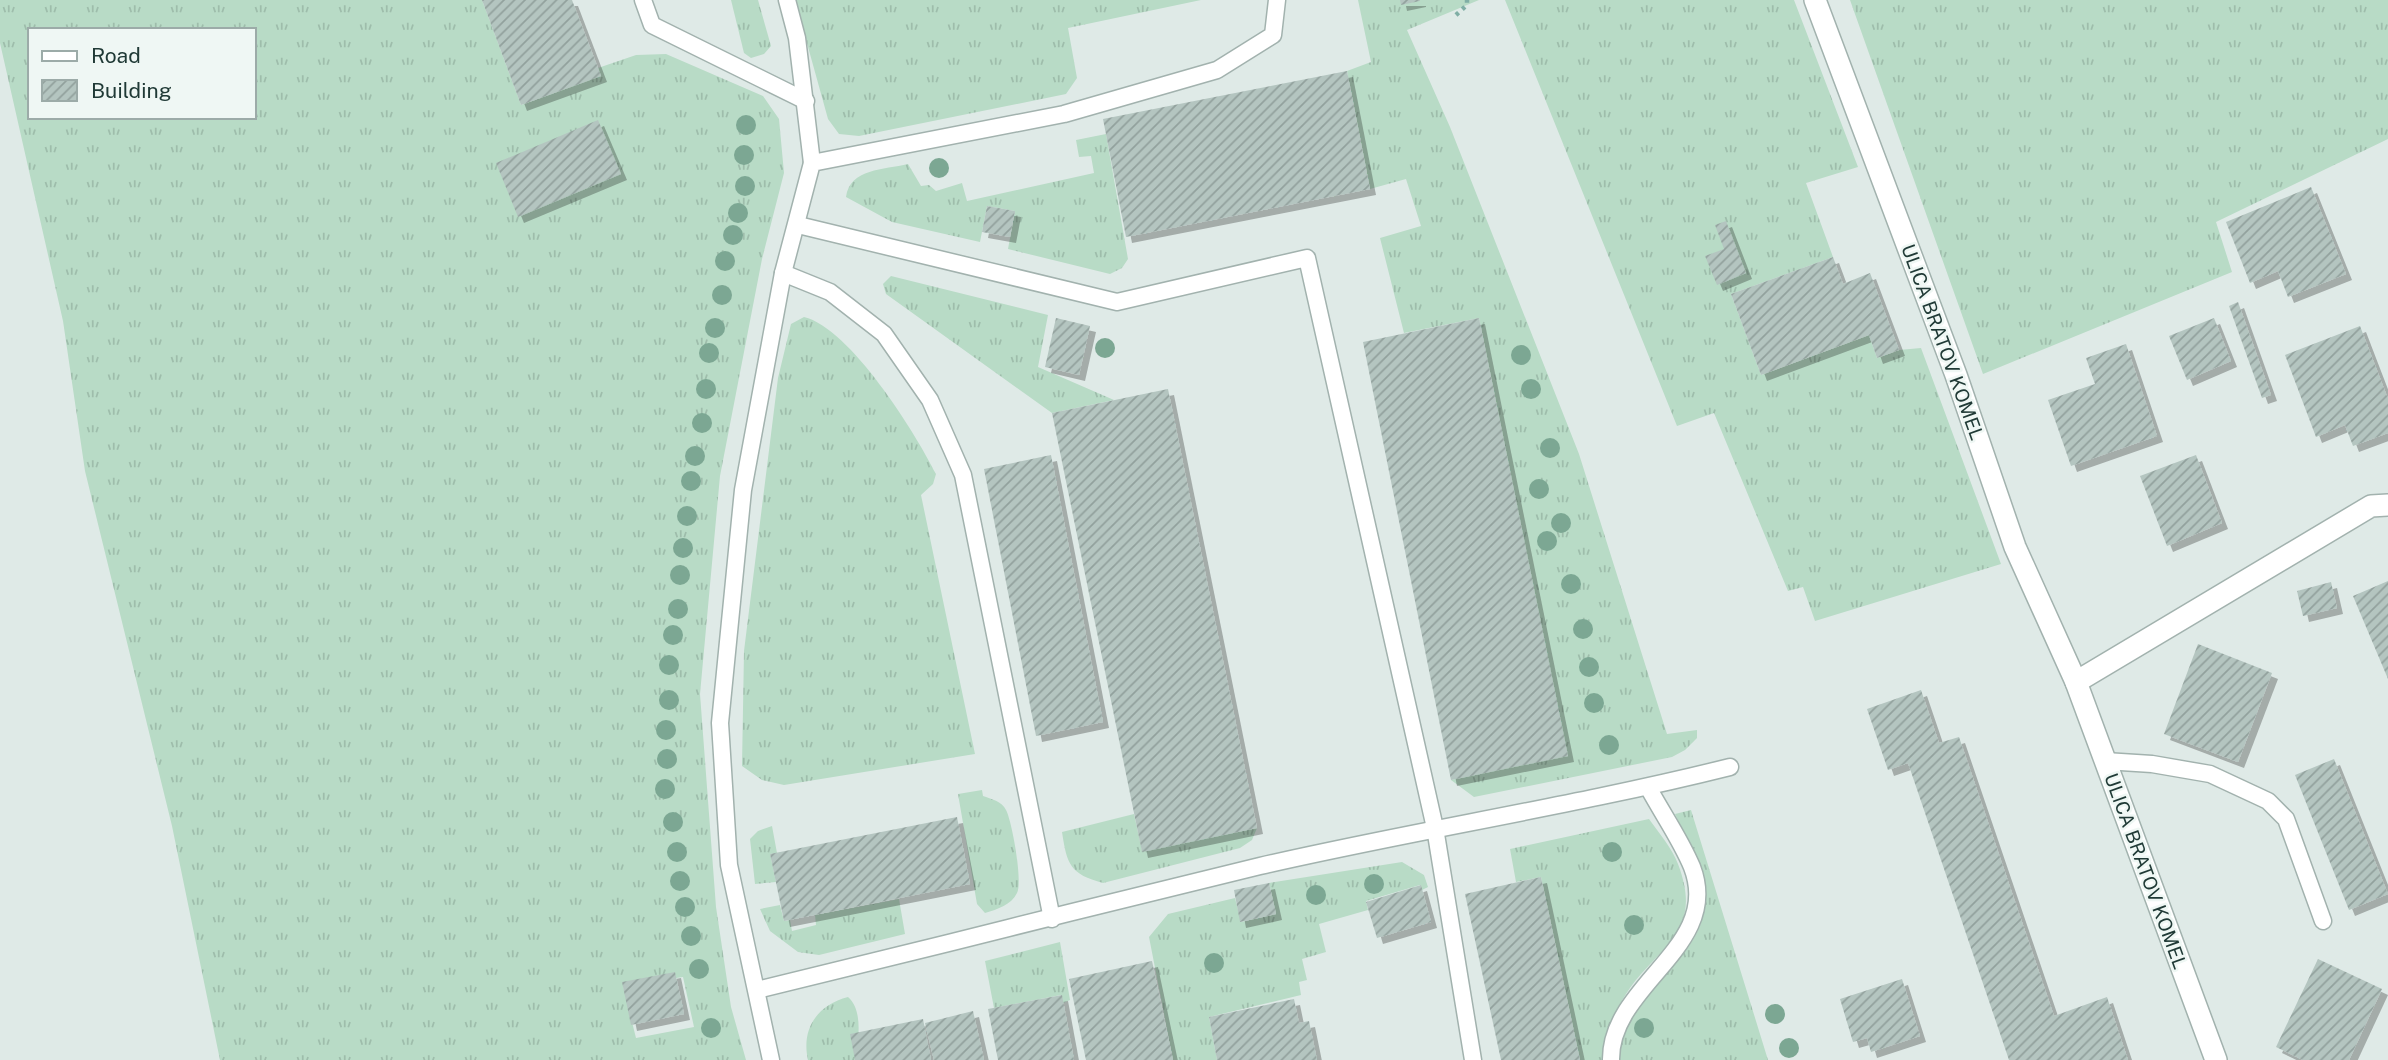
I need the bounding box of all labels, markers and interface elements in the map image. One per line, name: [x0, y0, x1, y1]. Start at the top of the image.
legend: [28, 28, 256, 119]
text: Road: [91, 43, 141, 68]
text: Building: [91, 78, 172, 103]
street label: ULICA BRATOV KOMEL: [1897, 241, 1989, 443]
street label: ULICA BRATOV KOMEL: [2100, 770, 2192, 972]

